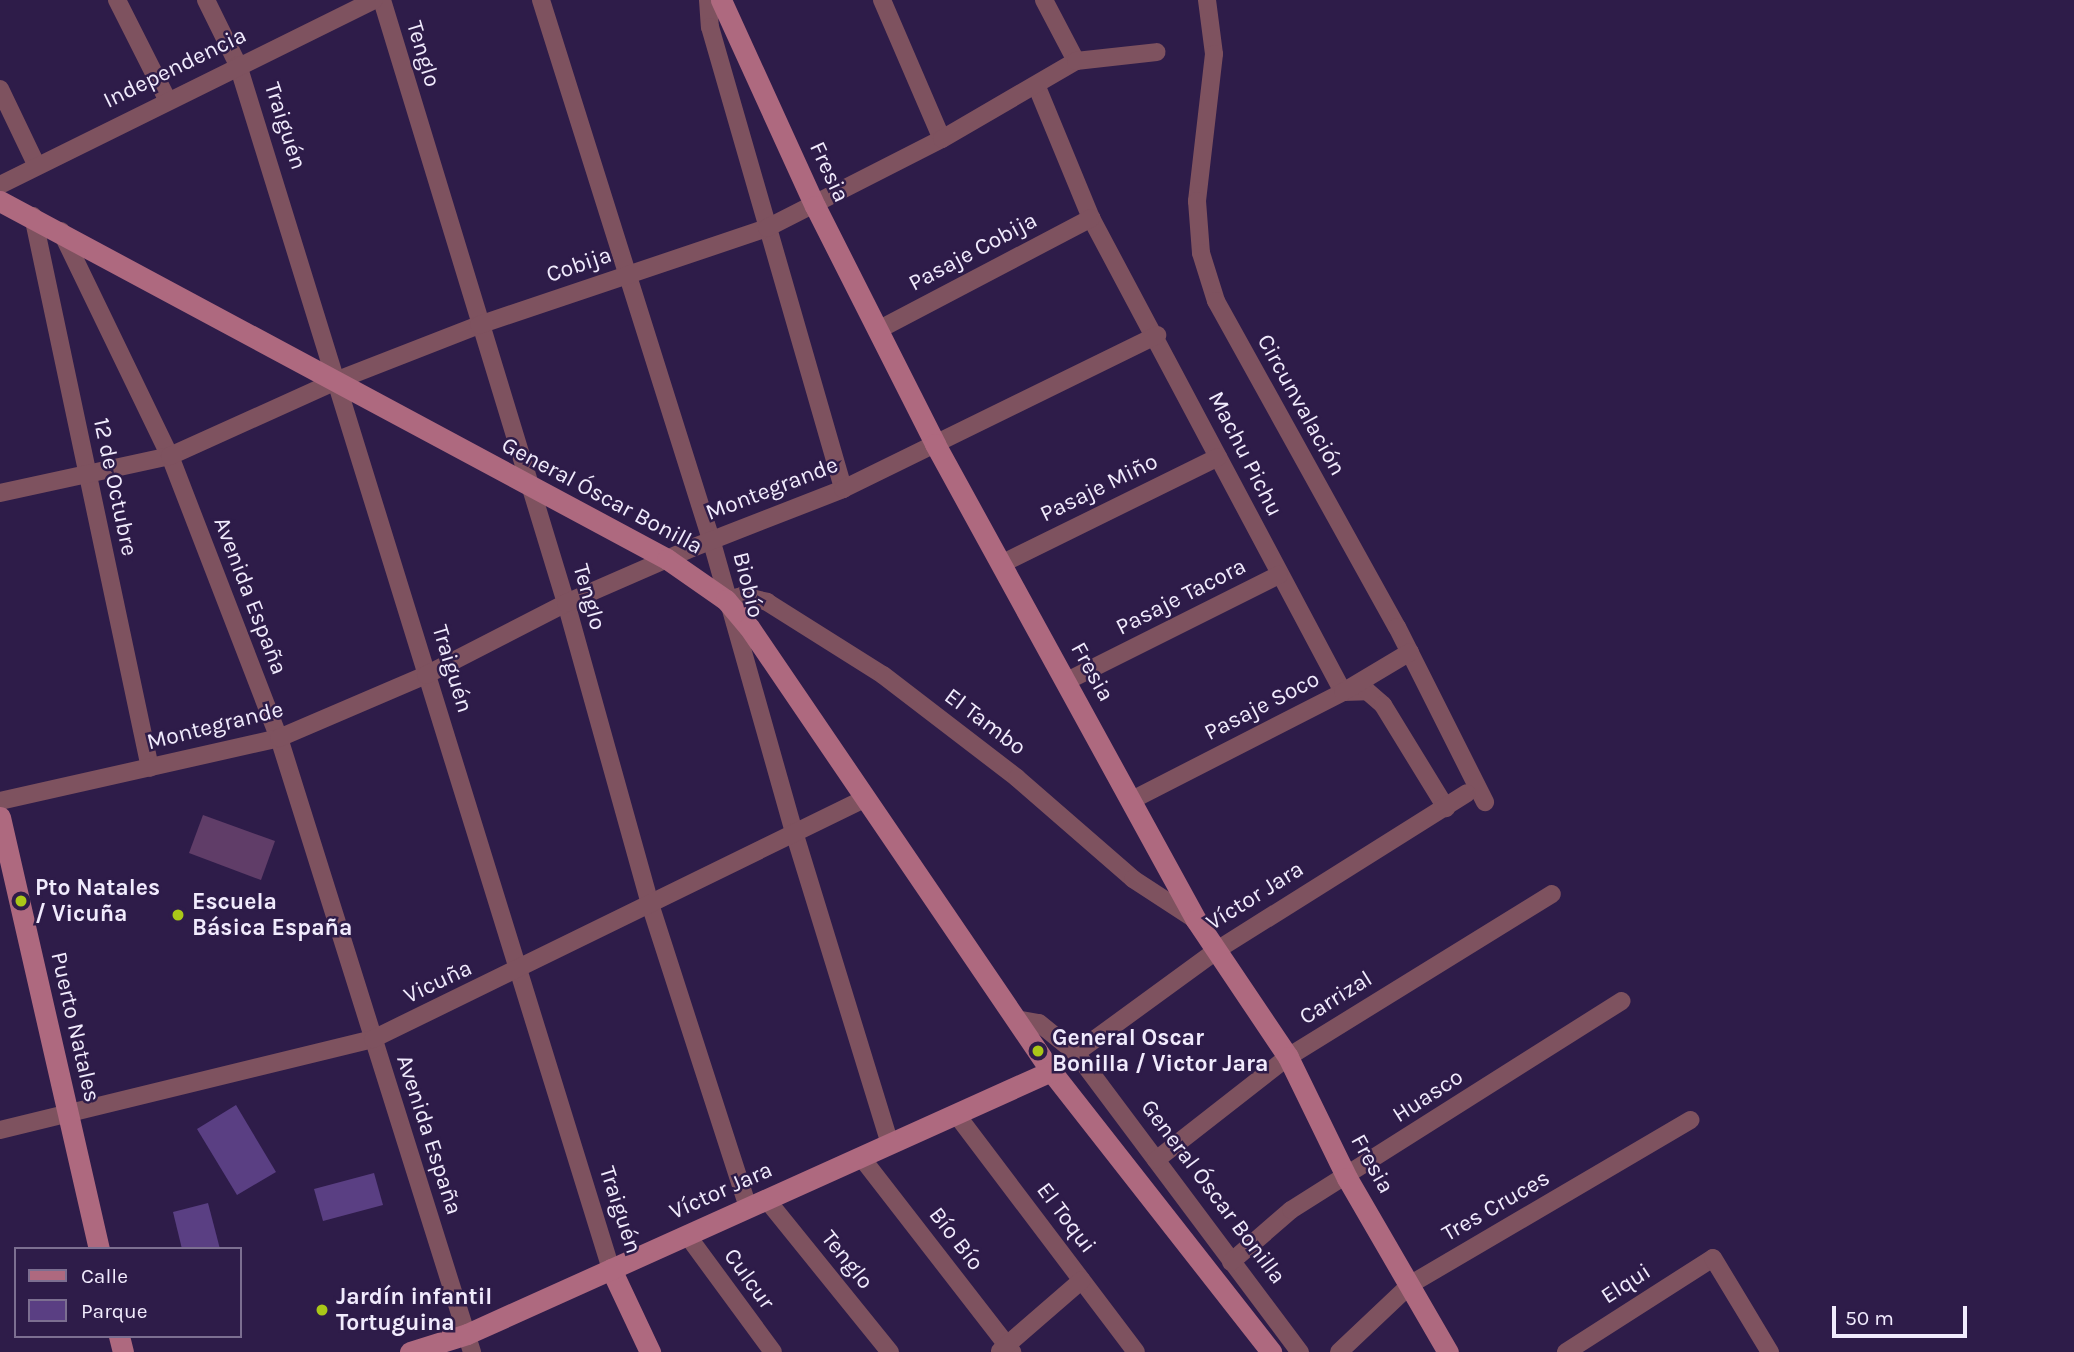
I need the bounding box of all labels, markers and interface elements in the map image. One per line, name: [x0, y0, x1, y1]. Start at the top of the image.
street label: Tenglo: [400, 18, 446, 90]
street label: Independencia: [99, 21, 251, 115]
street label: Traiguén: [258, 79, 312, 173]
street label: Fresia: [803, 137, 855, 207]
street label: Pasaje Cobija: [904, 207, 1042, 297]
street label: Cobija: [543, 241, 615, 289]
street label: Circunvalación: [1251, 329, 1351, 481]
street label: Machu Pichu: [1202, 387, 1288, 521]
street label: 12 de Octubre: [87, 415, 143, 559]
street label: General Óscar Bonilla: [497, 431, 707, 561]
street label: Pasaje Miño: [1036, 448, 1162, 528]
street label: Montegrande: [702, 451, 842, 527]
street label: Avenida España: [207, 513, 293, 679]
street label: Biobío: [727, 549, 769, 621]
street label: Pasaje Tacora: [1111, 552, 1251, 642]
street label: Tenglo: [566, 561, 612, 633]
street label: Traiguén: [426, 622, 478, 716]
street label: Fresia: [1064, 637, 1120, 707]
street label: Pasaje Soco: [1200, 665, 1324, 747]
street label: El Tambo: [939, 682, 1031, 762]
street label: Montegrande: [144, 696, 286, 756]
street label: Víctor Jara: [1201, 855, 1309, 937]
place label: Pto Natales / Vicuña: [35, 874, 160, 928]
place label: Escuela Básica España: [192, 888, 352, 942]
marker: Pto Natales / Vicuña: [13, 893, 29, 909]
marker: Escuela Básica España: [170, 907, 186, 923]
street label: Puerto Natales: [44, 949, 106, 1105]
street label: Vicuña: [399, 954, 477, 1010]
street label: Carrizal: [1295, 965, 1377, 1031]
place label: General Oscar Bonilla / Victor Jara: [1052, 1024, 1268, 1078]
marker: General Oscar Bonilla / Victor Jara: [1030, 1043, 1046, 1059]
street label: Avenida España: [390, 1052, 468, 1218]
street label: Huasco: [1388, 1063, 1468, 1129]
street label: General Óscar Bonilla: [1135, 1094, 1291, 1290]
street label: Fresia: [1344, 1129, 1400, 1199]
street label: Víctor Jara: [665, 1156, 777, 1226]
street label: Traiguén: [593, 1163, 647, 1257]
street label: Tres Cruces: [1437, 1164, 1555, 1248]
street label: El Toqui: [1031, 1177, 1101, 1259]
street label: Bío Bío: [923, 1202, 989, 1276]
street label: Tenglo: [815, 1225, 879, 1295]
street label: Culcur: [718, 1243, 780, 1315]
legend: [14, 1247, 242, 1338]
street label: Elqui: [1596, 1258, 1656, 1310]
text: Calle: [81, 1264, 128, 1288]
place label: Jardín infantil Tortuguina: [336, 1283, 492, 1337]
scale bar: [1836, 1292, 1971, 1336]
text: Parque: [81, 1299, 148, 1323]
marker: Jardín infantil Tortuguina: [314, 1302, 330, 1318]
text: 50 m: [1845, 1306, 1894, 1330]

